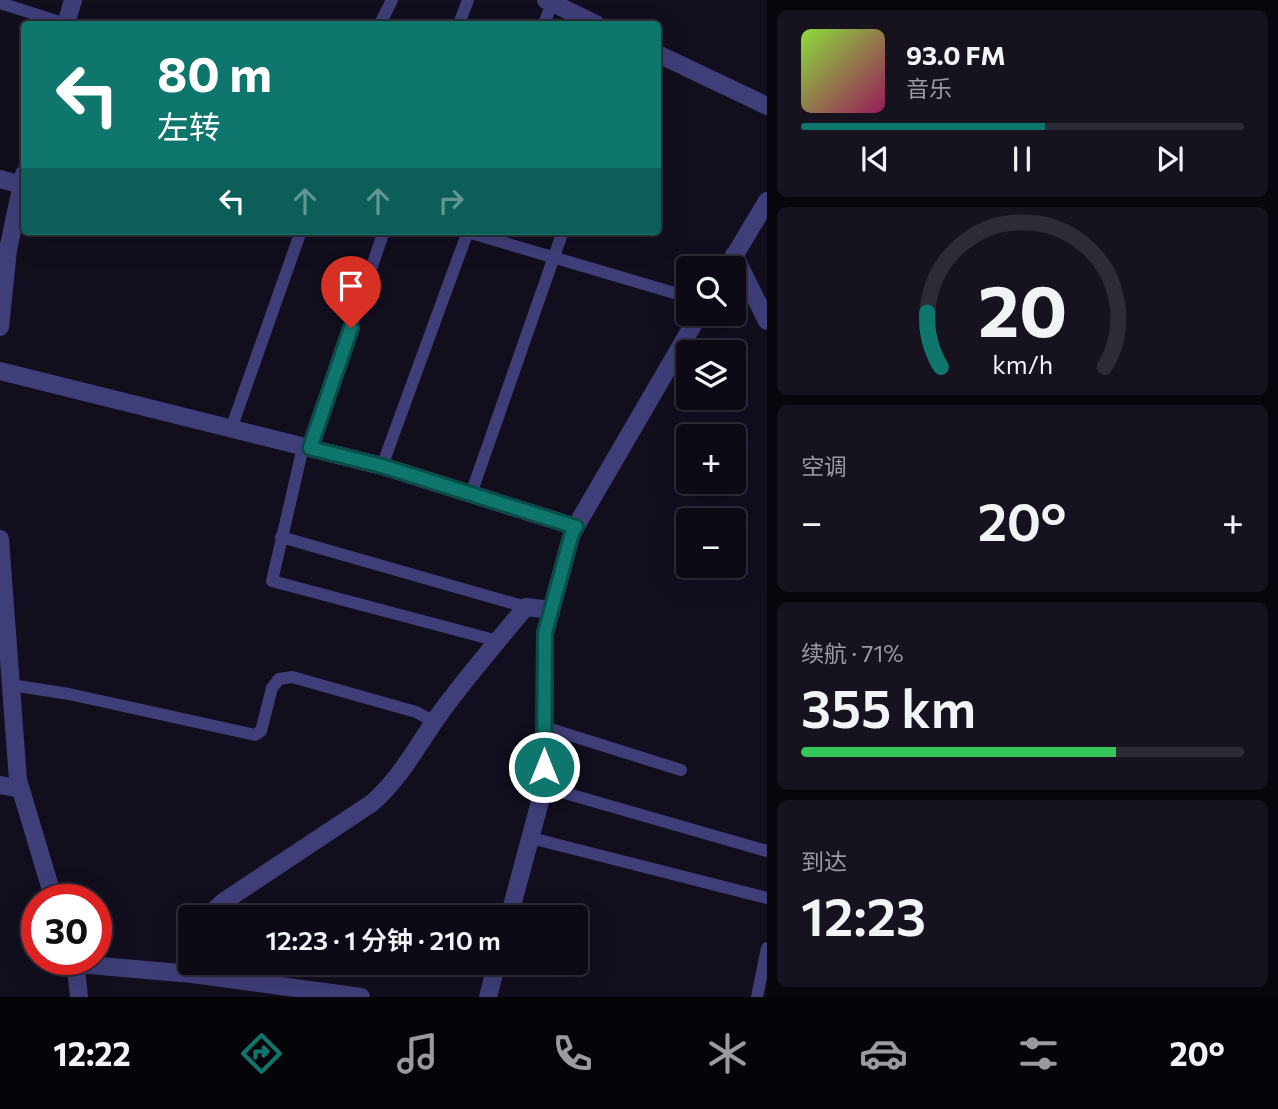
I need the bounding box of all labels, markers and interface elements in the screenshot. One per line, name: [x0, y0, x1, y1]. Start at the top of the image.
text: 93.0 FM: [906, 39, 1005, 70]
text: 80 m: [157, 42, 272, 102]
icon: left: [42, 49, 133, 140]
text: 音乐: [906, 74, 952, 102]
text: 左转: [157, 106, 221, 146]
icon: previous: [856, 140, 894, 178]
icon: pause: [1003, 140, 1041, 178]
icon: next: [1151, 140, 1189, 178]
icon: left: [213, 182, 251, 220]
icon: ahead: [286, 182, 324, 220]
icon: ahead: [359, 182, 397, 220]
icon: right: [432, 182, 470, 220]
pin: [321, 256, 381, 328]
map controls: [676, 256, 746, 578]
button: search: [676, 256, 746, 326]
text: 20: [978, 264, 1067, 353]
icon: arrive: [332, 267, 370, 305]
button: layers: [676, 340, 746, 410]
text: km/h: [992, 349, 1053, 379]
button: +: [676, 424, 746, 494]
text: 空调: [801, 452, 847, 480]
text: 20°: [978, 488, 1067, 552]
text: −: [801, 497, 823, 544]
text: +: [1222, 497, 1244, 544]
button: −: [676, 508, 746, 578]
text: 续航 · 71%: [801, 639, 903, 667]
text: 355 km: [801, 675, 976, 739]
position arrow: [507, 730, 581, 804]
text: 到达: [801, 847, 847, 875]
text: 12:23: [801, 883, 926, 947]
speed limit sign: 30: [21, 884, 112, 975]
text: 12:23 · 1 分钟 · 210 m: [265, 924, 501, 955]
icon: directions: [237, 1029, 286, 1078]
icon: music: [393, 1029, 442, 1078]
icon: phone: [548, 1029, 597, 1078]
icon: climate: [703, 1029, 752, 1078]
icon: car: [859, 1029, 908, 1078]
icon: filters: [1014, 1029, 1063, 1078]
text: 12:22: [53, 1033, 131, 1073]
text: 20°: [1170, 1033, 1225, 1073]

